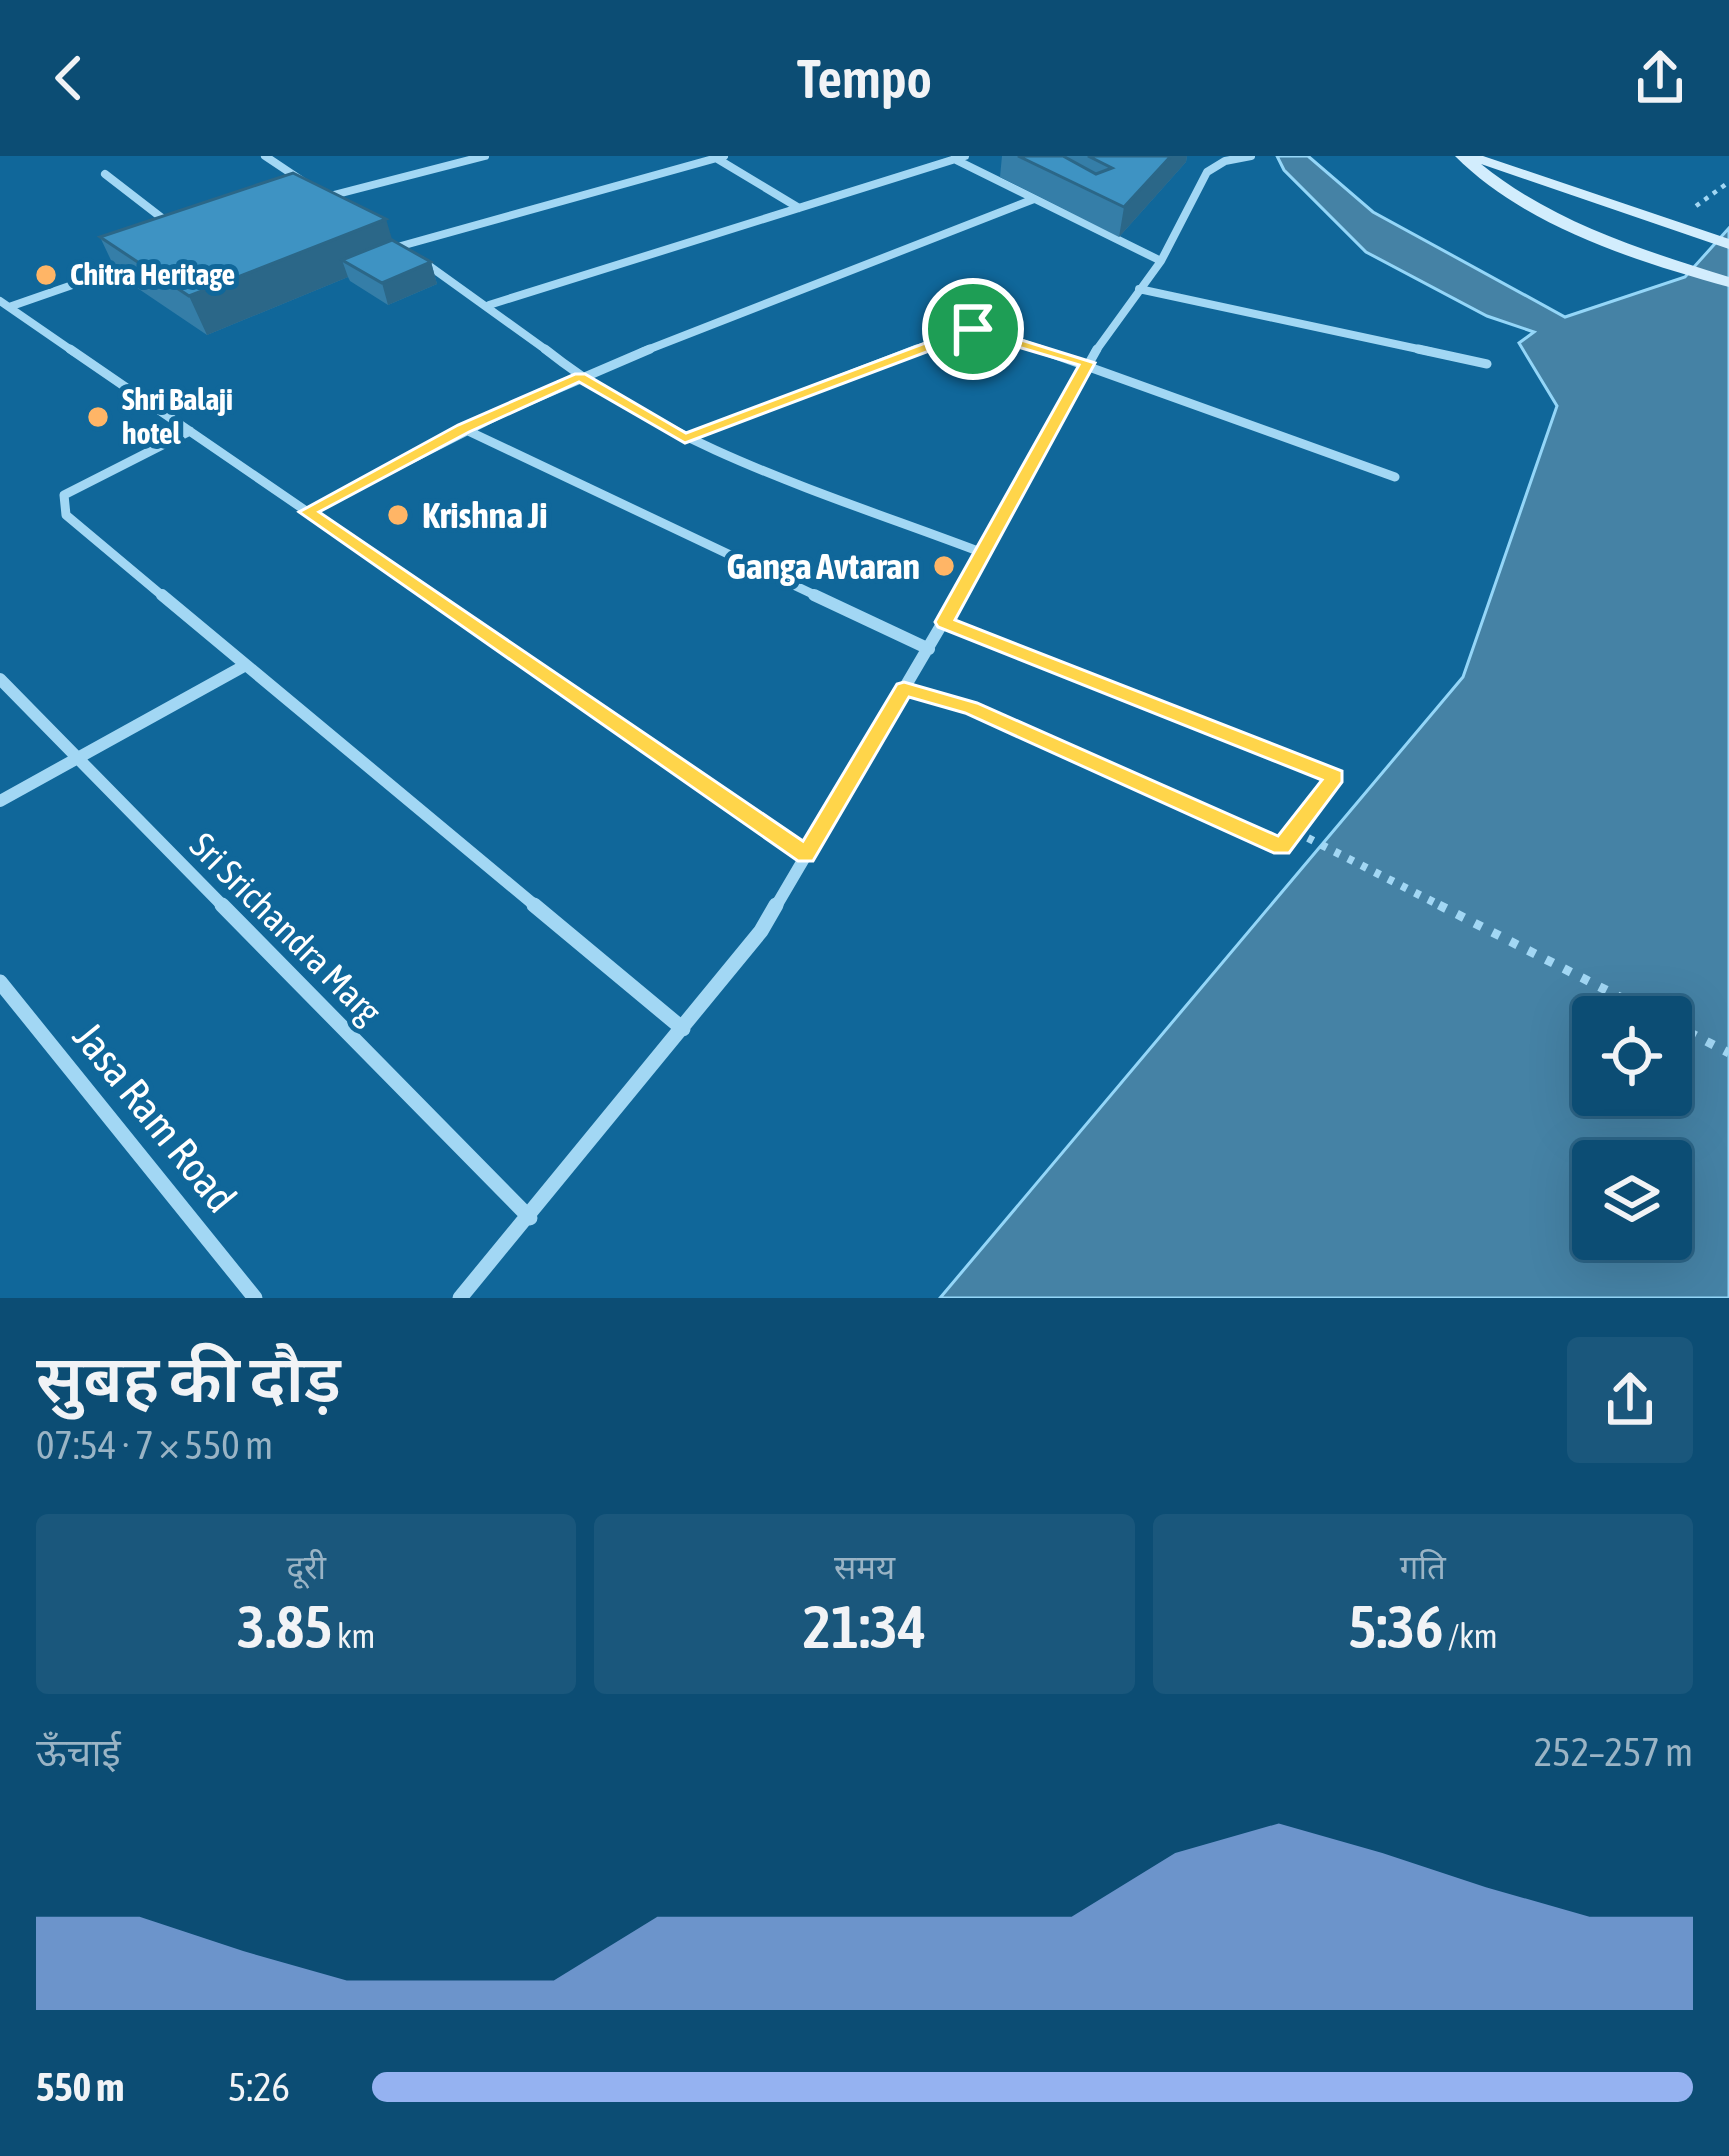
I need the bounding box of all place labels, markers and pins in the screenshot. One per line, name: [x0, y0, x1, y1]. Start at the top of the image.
place label: Chitra Heritage: [70, 257, 235, 291]
marker: Chitra Heritage: [33, 262, 59, 288]
pin: [922, 278, 1024, 380]
place label: Shri Balaji hotel: [122, 382, 233, 450]
marker: Shri Balaji hotel: [85, 404, 111, 430]
place label: Krishna Ji: [422, 494, 548, 536]
marker: Krishna Ji: [385, 502, 411, 528]
place label: Ganga Avtaran: [727, 545, 920, 587]
marker: Ganga Avtaran: [931, 553, 957, 579]

